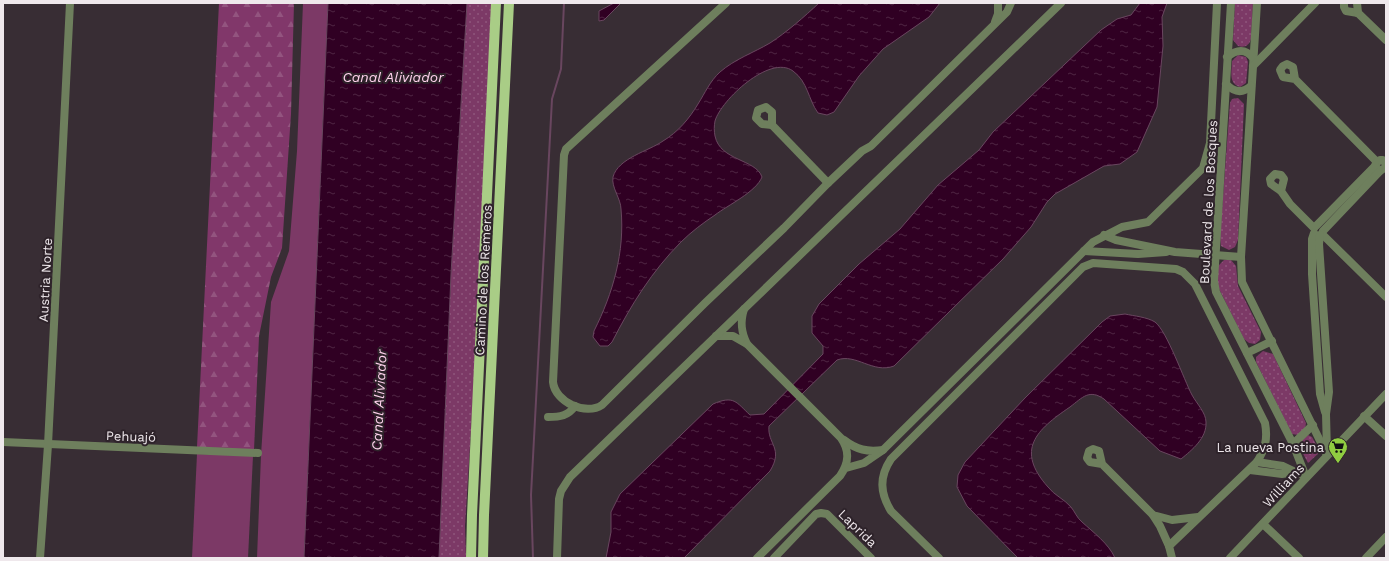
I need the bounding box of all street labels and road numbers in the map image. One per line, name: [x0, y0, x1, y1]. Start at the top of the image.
street label: Boulevard de los Bosques: [1197, 120, 1220, 284]
street label: Camino de los Remeros: [472, 204, 495, 356]
street label: Austria Norte: [36, 238, 55, 322]
street label: Pehuajó: [106, 428, 156, 445]
street label: Williams: [1259, 460, 1307, 510]
street label: Laprida: [835, 506, 880, 551]

